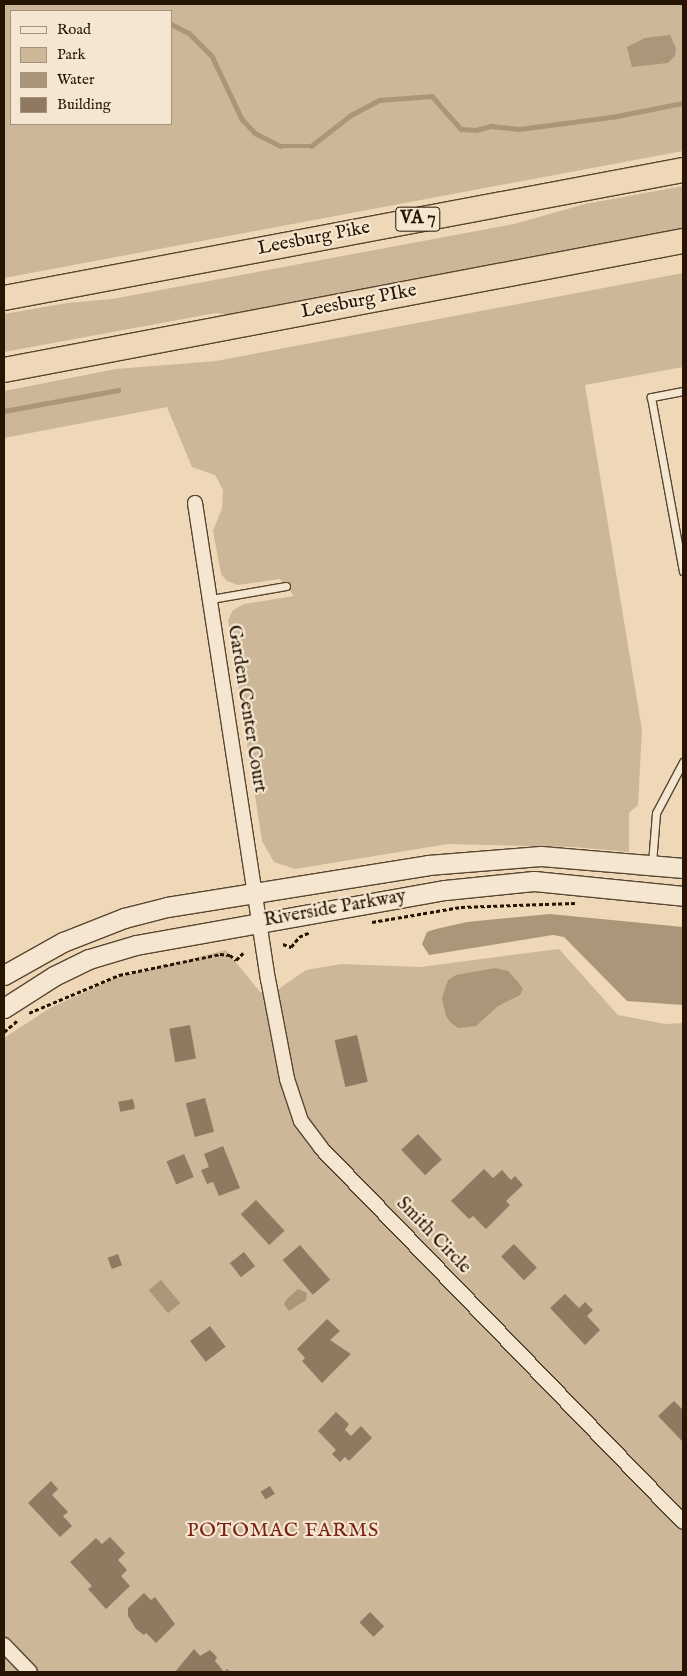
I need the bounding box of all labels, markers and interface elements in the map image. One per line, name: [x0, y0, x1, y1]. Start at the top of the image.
legend: [10, 10, 172, 125]
text: Road: [57, 20, 91, 39]
text: Park: [57, 45, 86, 64]
text: Water: [57, 70, 94, 89]
text: Building: [57, 95, 111, 114]
road number: VA 7: [394, 203, 442, 234]
street label: Leesburg Pike: [256, 217, 372, 261]
street label: Leesburg PIke: [299, 280, 419, 324]
street label: Garden Center Court: [222, 624, 270, 794]
street label: Riverside Parkway: [262, 885, 408, 933]
street label: Smith Circle: [391, 1193, 475, 1279]
district label: POTOMAC FARMS: [185, 1518, 381, 1542]

